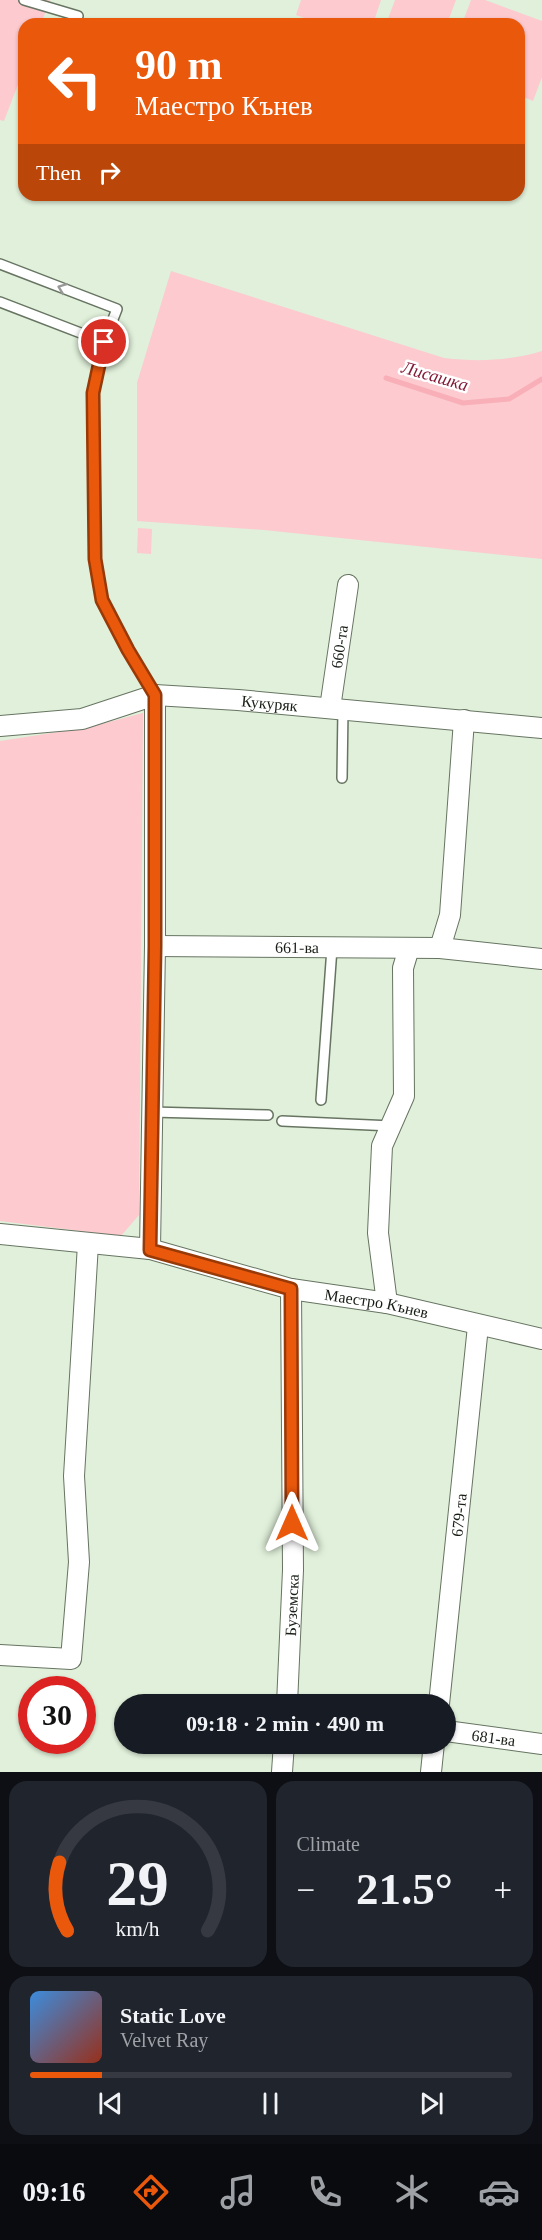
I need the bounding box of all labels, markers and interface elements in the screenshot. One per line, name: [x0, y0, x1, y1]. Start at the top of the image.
icon: left: [36, 42, 114, 120]
text: 90 m: [135, 42, 223, 88]
text: Маестро Кънев: [135, 91, 313, 121]
icon: right: [93, 156, 126, 189]
text: Then: [36, 160, 81, 185]
one-way arrow: [57, 283, 68, 295]
pin: [78, 316, 129, 367]
icon: arrive: [87, 325, 120, 358]
water label: Лисашка: [398, 357, 471, 395]
street label: 660-та: [328, 624, 351, 670]
street label: Кукуряк: [241, 692, 298, 714]
street label: 661-ва: [275, 939, 319, 956]
street label: Маестро Кънев: [323, 1286, 430, 1321]
position arrow: [260, 1491, 324, 1555]
street label: 679-та: [448, 1492, 470, 1538]
street label: Буземска: [282, 1574, 302, 1637]
speed limit sign: 30: [18, 1676, 96, 1754]
text: 09:18 · 2 min · 490 m: [186, 1711, 384, 1736]
street label: 681-ва: [471, 1727, 516, 1749]
text: Climate: [297, 1833, 360, 1855]
text: 29: [107, 1849, 169, 1918]
text: 21.5°: [356, 1864, 453, 1914]
text: −: [297, 1872, 315, 1908]
text: +: [493, 1872, 512, 1908]
text: km/h: [116, 1917, 160, 1941]
text: Static Love: [120, 2003, 226, 2028]
text: Velvet Ray: [120, 2029, 208, 2051]
icon: previous: [94, 2087, 127, 2120]
icon: pause: [254, 2087, 287, 2120]
icon: next: [415, 2087, 448, 2120]
icon: directions: [130, 2171, 172, 2213]
icon: music: [217, 2171, 259, 2213]
icon: phone: [304, 2171, 346, 2213]
icon: climate: [391, 2171, 433, 2213]
icon: car: [478, 2171, 520, 2213]
text: 09:16: [22, 2177, 85, 2207]

